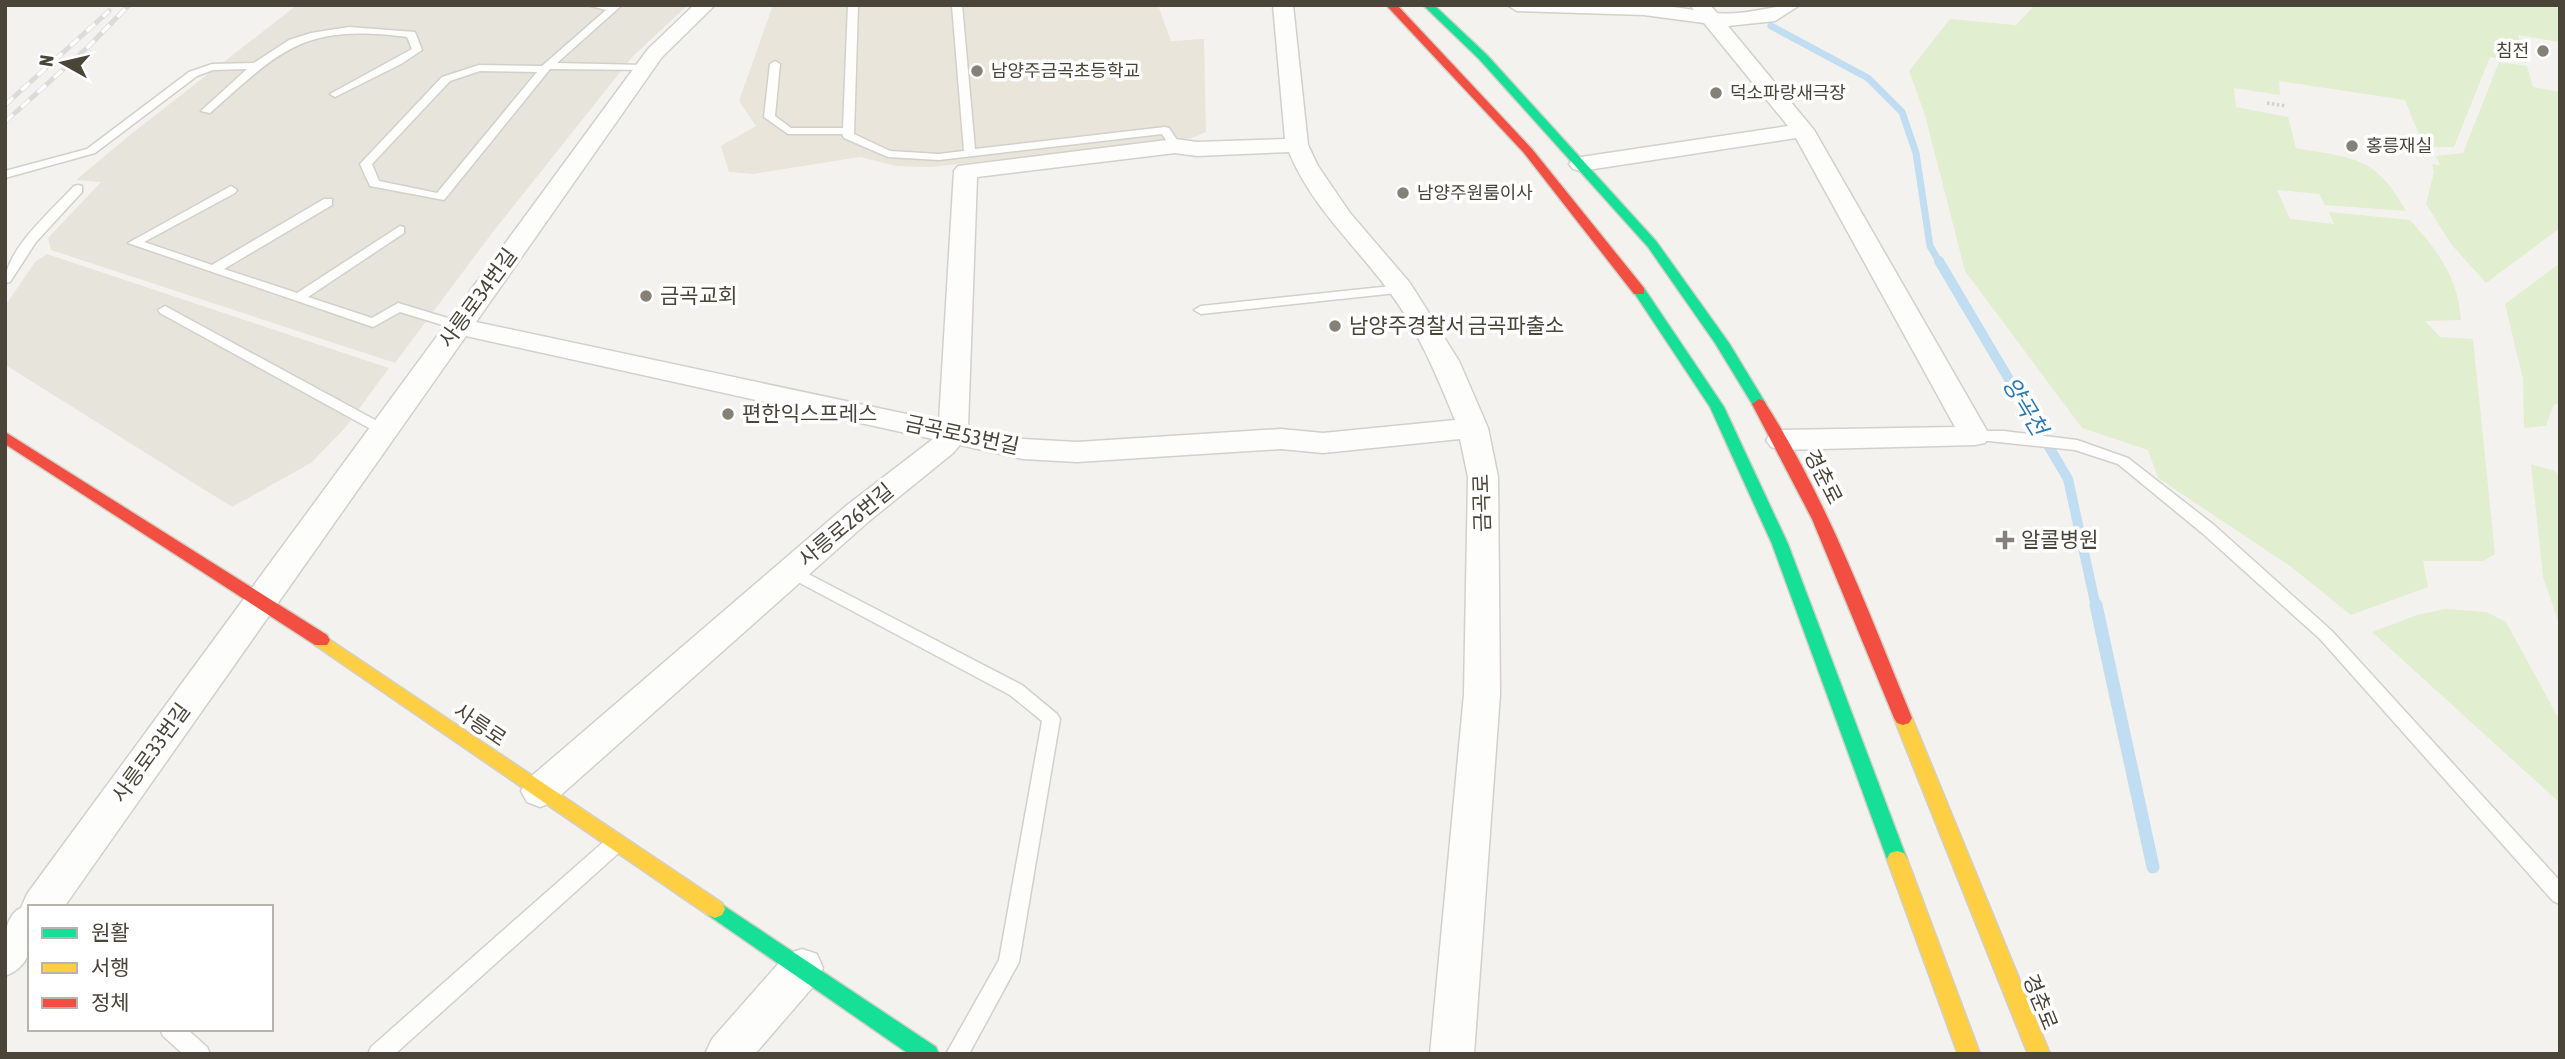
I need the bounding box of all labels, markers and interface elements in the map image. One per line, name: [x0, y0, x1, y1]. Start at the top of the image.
north arrow: [28, 28, 98, 98]
place label: 침전: [2496, 40, 2529, 61]
marker: 침전: [2535, 43, 2551, 59]
text: N: [34, 54, 58, 68]
place label: 남양주금곡초등학교: [991, 60, 1140, 81]
marker: 남양주금곡초등학교: [969, 63, 985, 79]
place label: 덕소파랑새극장: [1730, 82, 1846, 103]
marker: 덕소파랑새극장: [1708, 85, 1724, 101]
place label: 홍릉재실: [2366, 135, 2432, 156]
marker: 홍릉재실: [2344, 138, 2360, 154]
place label: 남양주원룸이사: [1417, 182, 1533, 203]
marker: 남양주원룸이사: [1395, 185, 1411, 201]
street label: 사릉로34번길: [433, 243, 521, 352]
place label: 금곡교회: [660, 283, 737, 307]
marker: 금곡교회: [638, 288, 654, 304]
place label: 남양주경찰서 금곡파출소: [1349, 313, 1564, 337]
marker: 남양주경찰서 금곡파출소: [1327, 318, 1343, 334]
water label: 양곡천: [1998, 372, 2054, 442]
place label: 편한익스프레스: [742, 401, 877, 425]
marker: 편한익스프레스: [720, 406, 736, 422]
street label: 금곡로53번길: [903, 410, 1022, 458]
street label: 경춘로: [1800, 445, 1848, 508]
street label: 금곡로: [1468, 474, 1494, 532]
street label: 사릉로26번길: [793, 478, 898, 571]
place label: 알콜병원: [2021, 527, 2098, 551]
marker: 알콜병원: [1995, 530, 2015, 550]
street label: 사릉로33번길: [106, 698, 194, 807]
street label: 사릉로: [450, 698, 511, 750]
legend: [28, 905, 273, 1031]
text: 원활: [91, 920, 130, 944]
text: 서행: [91, 955, 130, 979]
street label: 경춘로: [2019, 970, 2063, 1033]
text: 정체: [91, 990, 130, 1014]

